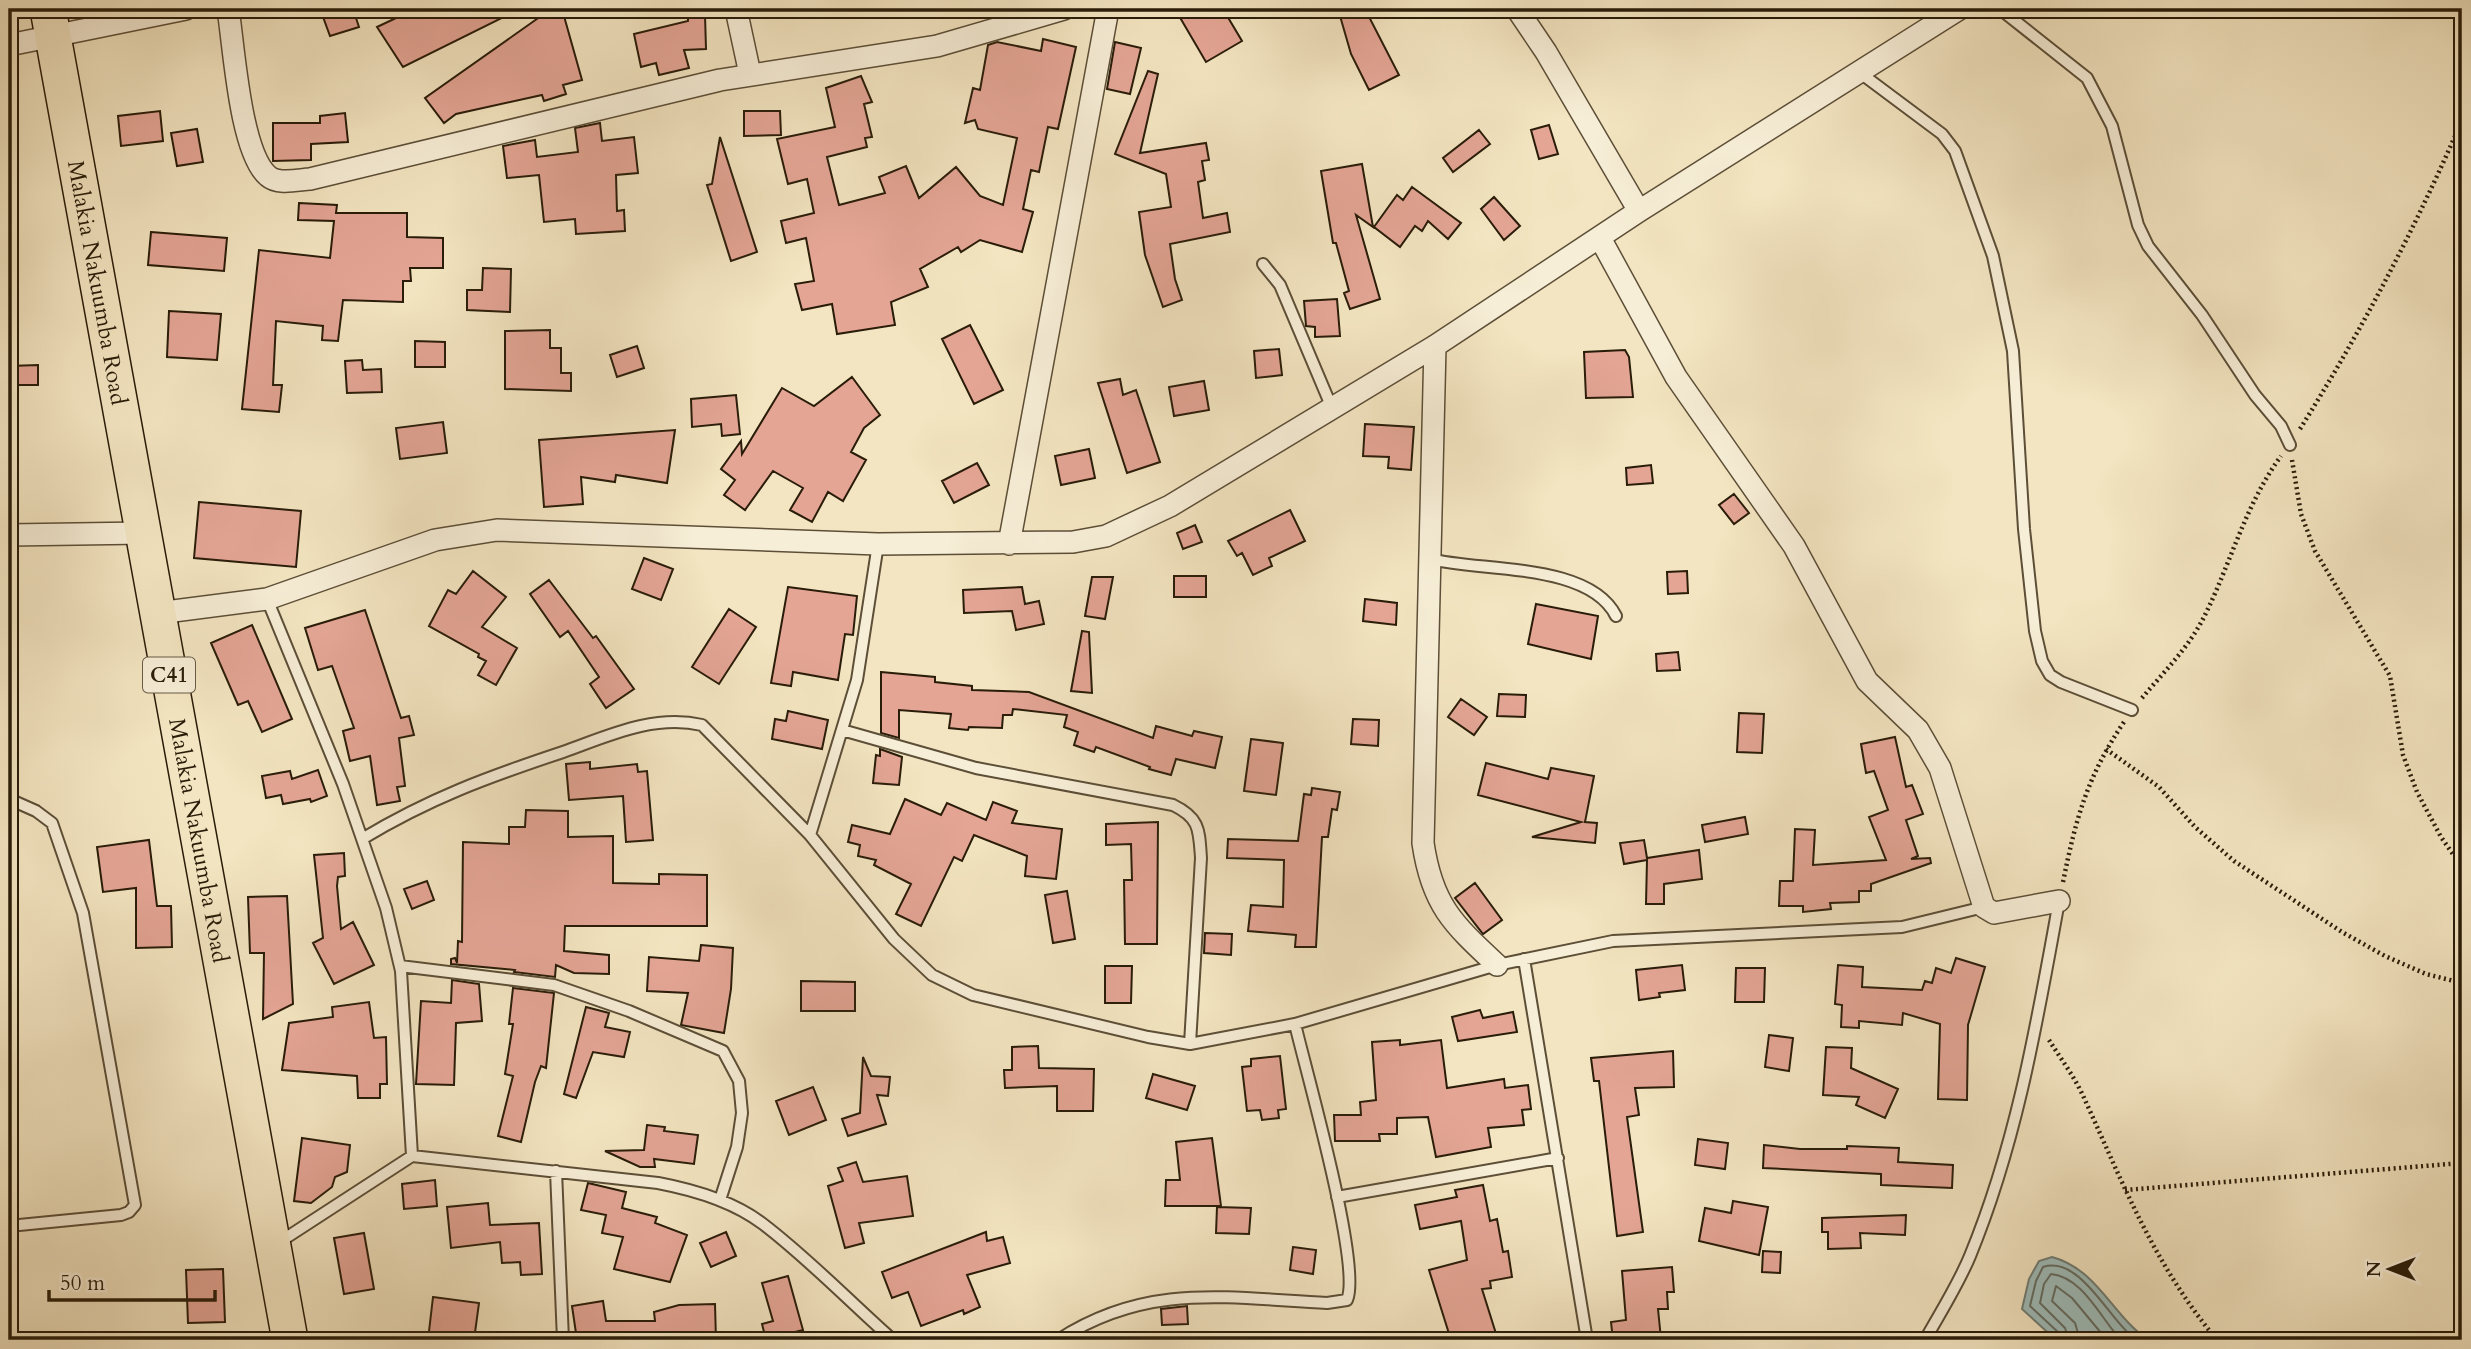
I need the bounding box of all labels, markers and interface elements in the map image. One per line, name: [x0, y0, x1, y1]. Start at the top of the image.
street label: Malakia Nakuumba Road: [60, 158, 135, 408]
road number: C41: [143, 658, 195, 692]
street label: Malakia Nakuumba Road: [162, 716, 237, 966]
north arrow: [2356, 1234, 2426, 1304]
scale bar: [49, 1258, 215, 1302]
text: N: [2361, 1260, 2387, 1277]
text: 50 m: [60, 1269, 105, 1298]

